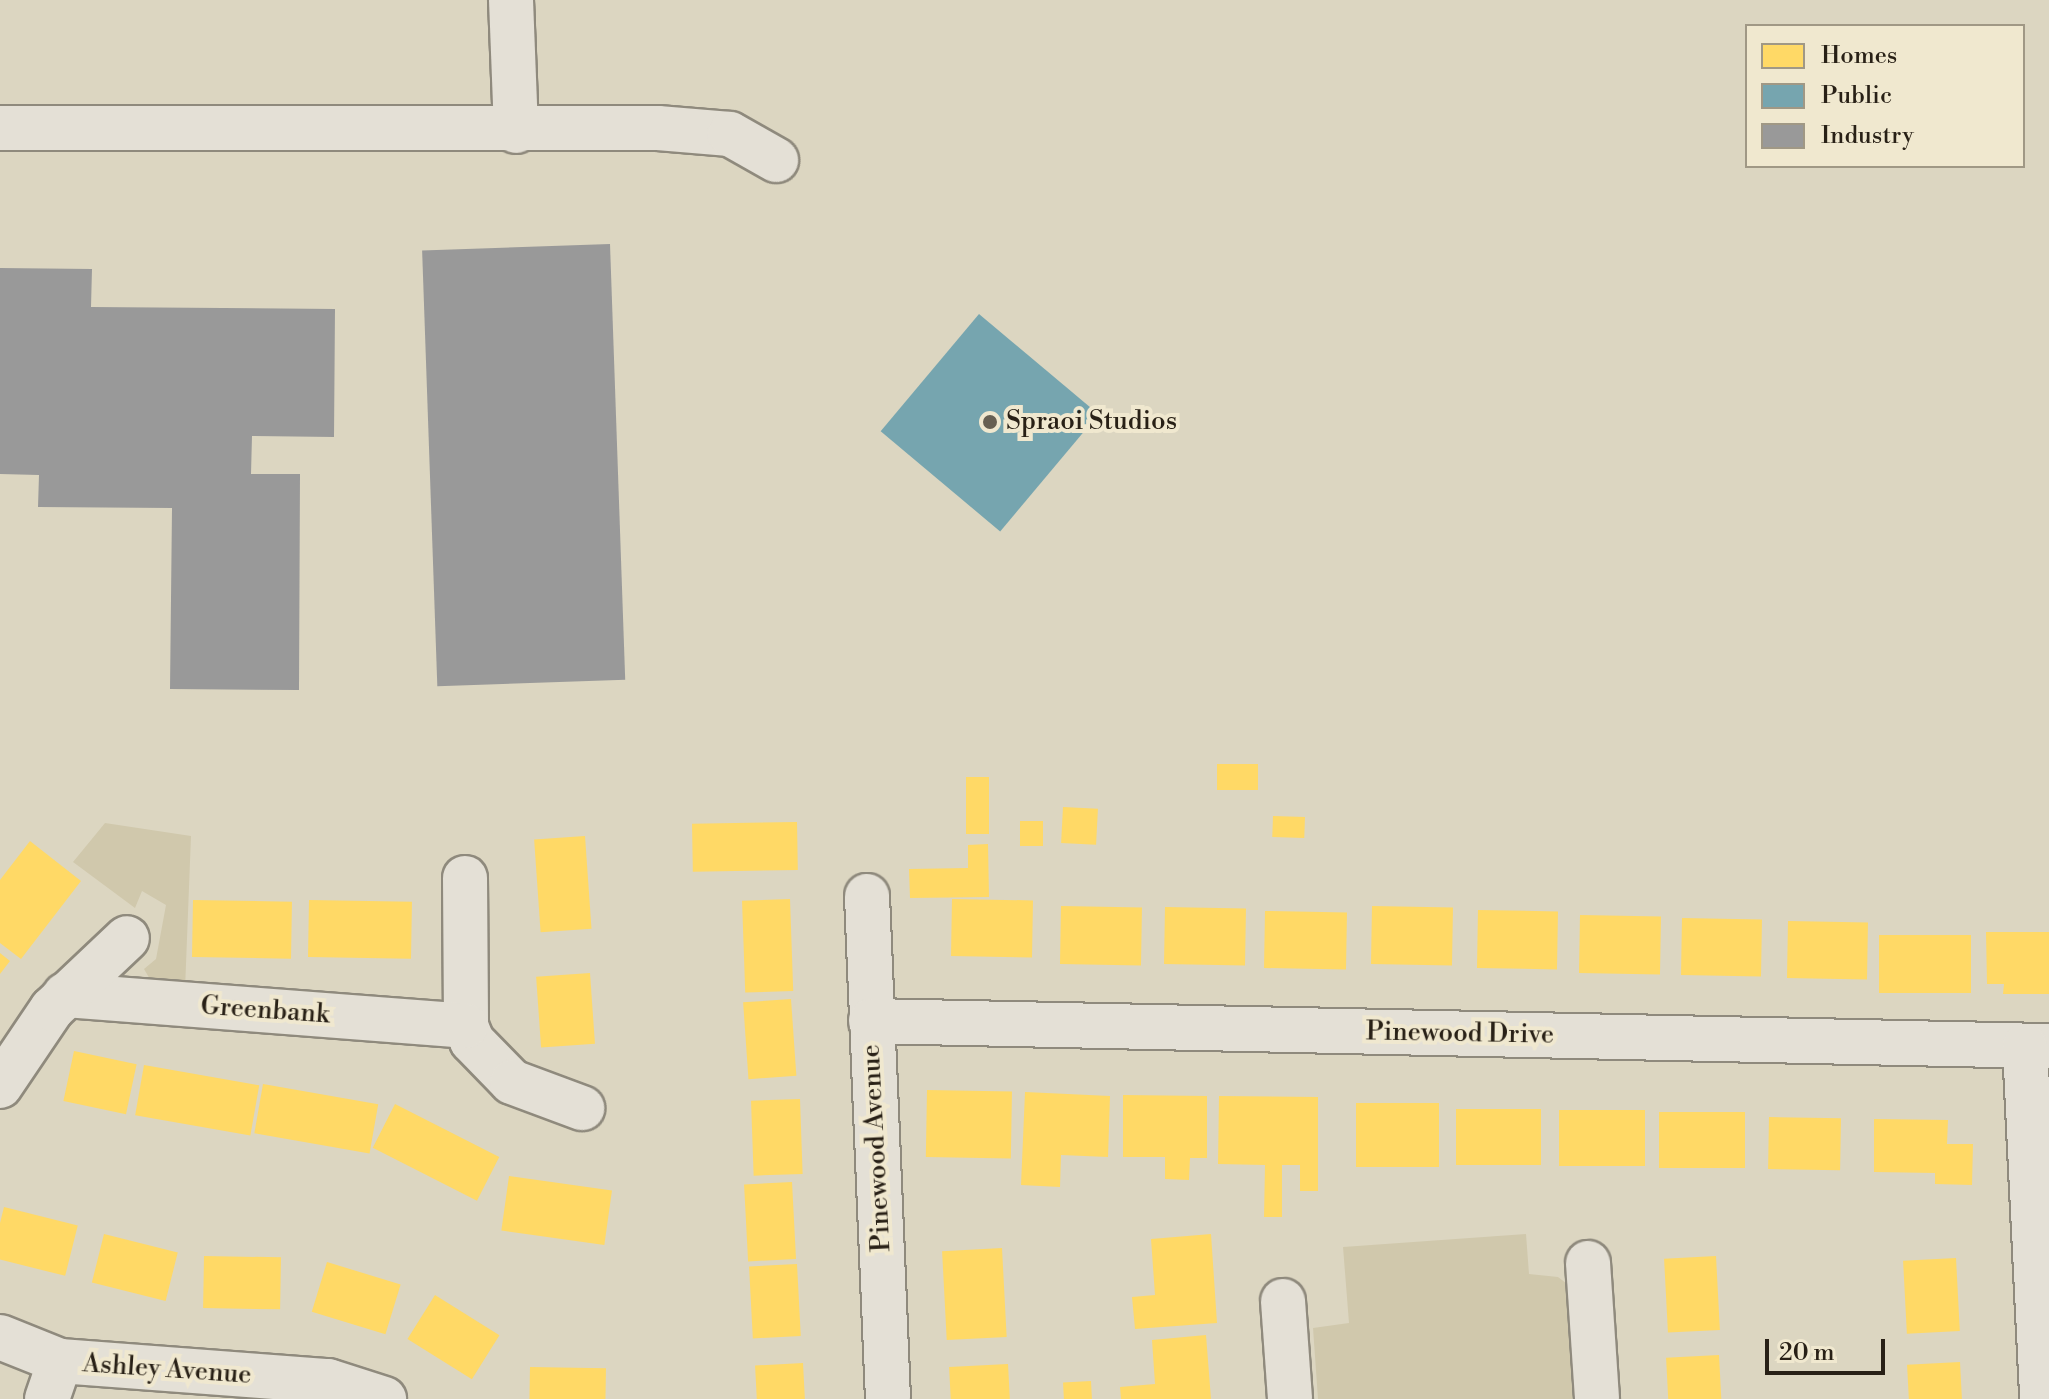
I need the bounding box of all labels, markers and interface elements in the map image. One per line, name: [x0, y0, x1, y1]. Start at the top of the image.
legend: [1745, 24, 2025, 168]
text: Homes: [1821, 41, 1897, 71]
text: Public: [1821, 81, 1892, 111]
text: Industry: [1821, 121, 1914, 151]
place label: Spraoi Studios: [1006, 406, 1177, 438]
marker: Spraoi Studios: [981, 413, 999, 431]
street label: Greenbank: [200, 991, 330, 1031]
street label: Pinewood Drive: [1366, 1017, 1554, 1051]
street label: Pinewood Avenue: [856, 1043, 898, 1253]
scale bar: [1769, 1323, 1889, 1373]
text: 20 m: [1779, 1338, 1835, 1368]
street label: Ashley Avenue: [82, 1349, 252, 1391]

